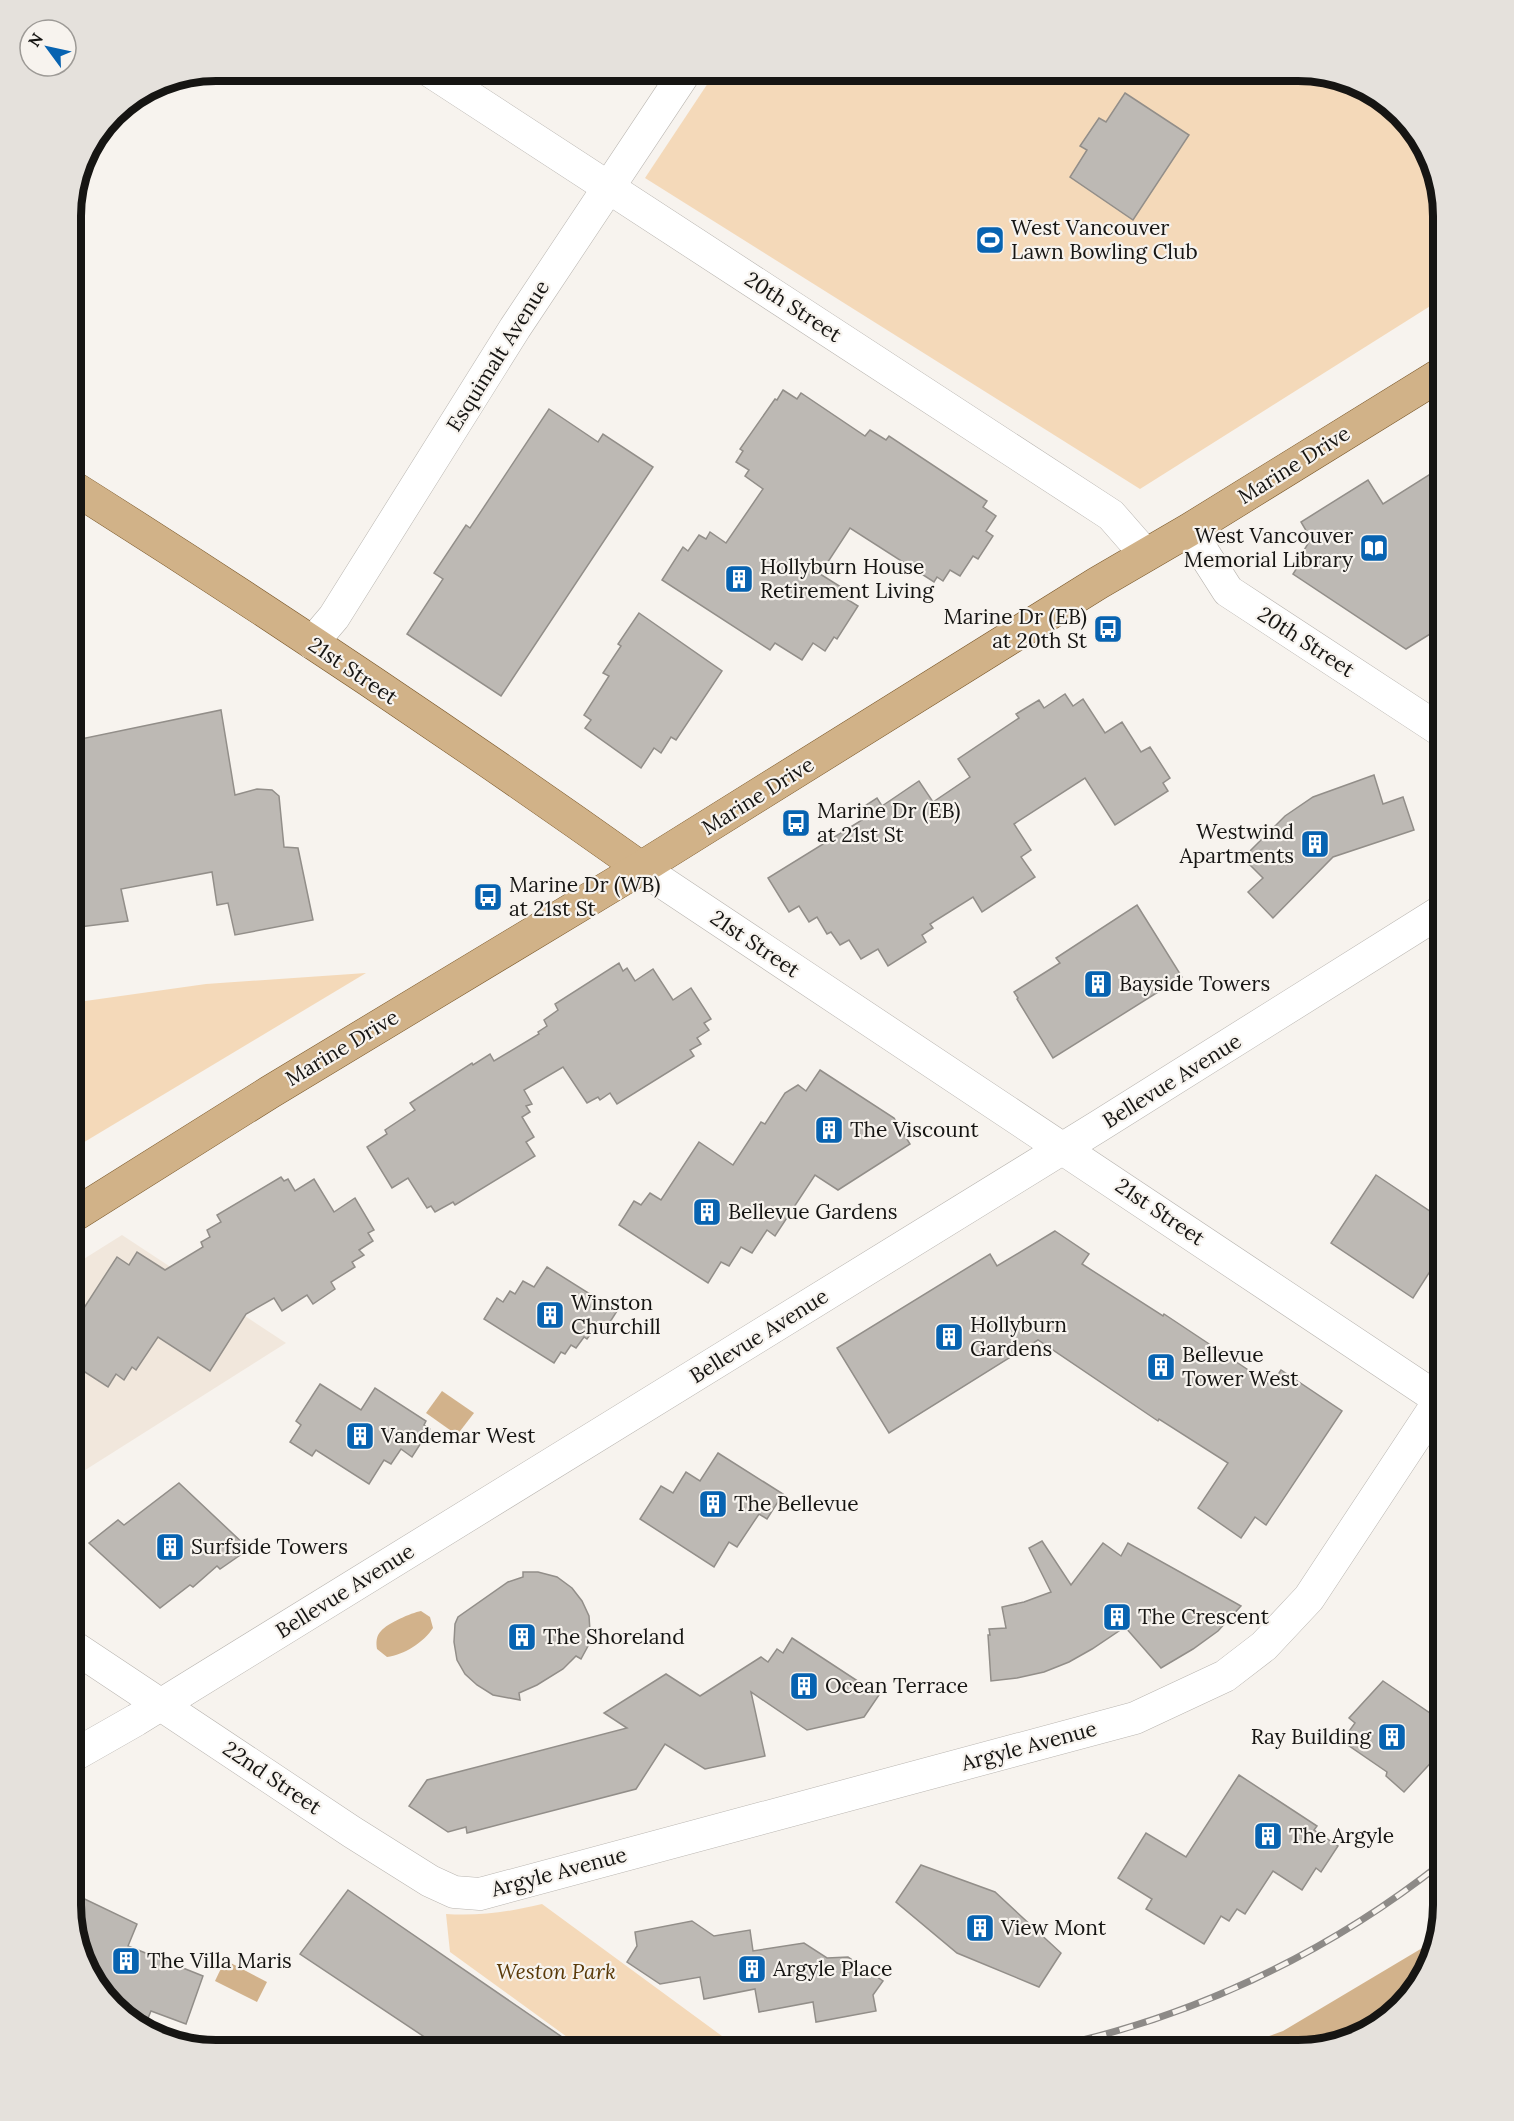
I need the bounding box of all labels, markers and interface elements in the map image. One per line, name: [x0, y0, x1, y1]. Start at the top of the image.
north arrow: [18, 18, 78, 78]
text: N: [24, 29, 47, 50]
place label: West Vancouver Lawn Bowling Club: [1011, 214, 1198, 265]
sports icon: West Vancouver Lawn Bowling Club: [974, 224, 1006, 256]
street label: 20th Street: [740, 265, 848, 348]
street label: Esquimalt Avenue: [440, 275, 555, 436]
street label: Marine Drive: [1233, 419, 1355, 510]
place label: West Vancouver Memorial Library: [1184, 522, 1353, 573]
library icon: West Vancouver Memorial Library: [1358, 532, 1390, 564]
place label: Hollyburn House Retirement Living: [760, 553, 934, 604]
building icon: Hollyburn House Retirement Living: [723, 563, 755, 595]
street label: 20th Street: [1253, 600, 1361, 683]
place label: Marine Dr (EB) at 20th St: [943, 603, 1088, 654]
bus stop icon: Marine Dr (EB) at 20th St: [1092, 613, 1124, 645]
street label: 21st Street: [304, 631, 404, 711]
street label: Marine Drive: [697, 750, 819, 841]
place label: Marine Dr (EB) at 21st St: [817, 797, 961, 848]
bus stop icon: Marine Dr (EB) at 21st St: [780, 807, 812, 839]
place label: Westwind Apartments: [1179, 818, 1294, 869]
building icon: Westwind Apartments: [1299, 828, 1331, 860]
place label: Marine Dr (WB) at 21st St: [509, 871, 660, 922]
bus stop icon: Marine Dr (WB) at 21st St: [472, 881, 504, 913]
street label: 21st Street: [706, 904, 806, 984]
building icon: Bayside Towers: [1082, 968, 1114, 1000]
place label: Bayside Towers: [1119, 970, 1270, 997]
street label: Marine Drive: [280, 1003, 403, 1092]
street label: Bellevue Avenue: [1097, 1027, 1246, 1134]
building icon: The Viscount: [813, 1114, 845, 1146]
place label: The Viscount: [850, 1116, 979, 1143]
street label: 21st Street: [1111, 1172, 1211, 1252]
building icon: Bellevue Gardens: [691, 1196, 723, 1228]
place label: Bellevue Gardens: [728, 1198, 897, 1225]
street label: Bellevue Avenue: [684, 1282, 833, 1389]
place label: Winston Churchill: [571, 1289, 661, 1340]
building icon: Winston Churchill: [534, 1299, 566, 1331]
place label: Hollyburn Gardens: [970, 1311, 1067, 1362]
building icon: Hollyburn Gardens: [933, 1321, 965, 1353]
place label: Bellevue Tower West: [1182, 1341, 1299, 1392]
building icon: Bellevue Tower West: [1145, 1351, 1177, 1383]
building icon: Vandemar West: [344, 1420, 376, 1452]
place label: Vandemar West: [380, 1422, 536, 1449]
building icon: The Bellevue: [697, 1488, 729, 1520]
place label: The Bellevue: [734, 1490, 859, 1517]
building icon: Surfside Towers: [154, 1531, 186, 1563]
place label: Surfside Towers: [191, 1533, 348, 1560]
street label: Bellevue Avenue: [270, 1537, 419, 1644]
building icon: The Crescent: [1101, 1601, 1133, 1633]
place label: The Crescent: [1138, 1603, 1270, 1630]
building icon: The Shoreland: [506, 1621, 538, 1653]
place label: The Shoreland: [543, 1623, 685, 1650]
building icon: Ocean Terrace: [788, 1670, 820, 1702]
place label: Ocean Terrace: [825, 1672, 968, 1699]
street label: Argyle Avenue: [957, 1714, 1100, 1777]
building icon: Ray Building: [1376, 1721, 1408, 1753]
place label: Ray Building: [1251, 1723, 1371, 1750]
street label: 22nd Street: [218, 1735, 327, 1821]
building icon: The Argyle: [1252, 1820, 1284, 1852]
place label: The Argyle: [1289, 1822, 1394, 1849]
street label: Argyle Avenue: [487, 1840, 630, 1903]
building icon: View Mont: [964, 1912, 996, 1944]
place label: View Mont: [1000, 1914, 1107, 1941]
building icon: The Villa Maris: [110, 1945, 142, 1977]
place label: The Villa Maris: [147, 1947, 292, 1974]
building icon: Argyle Place: [736, 1953, 768, 1985]
place label: Argyle Place: [772, 1955, 892, 1982]
park label: Weston Park: [496, 1958, 616, 1985]

